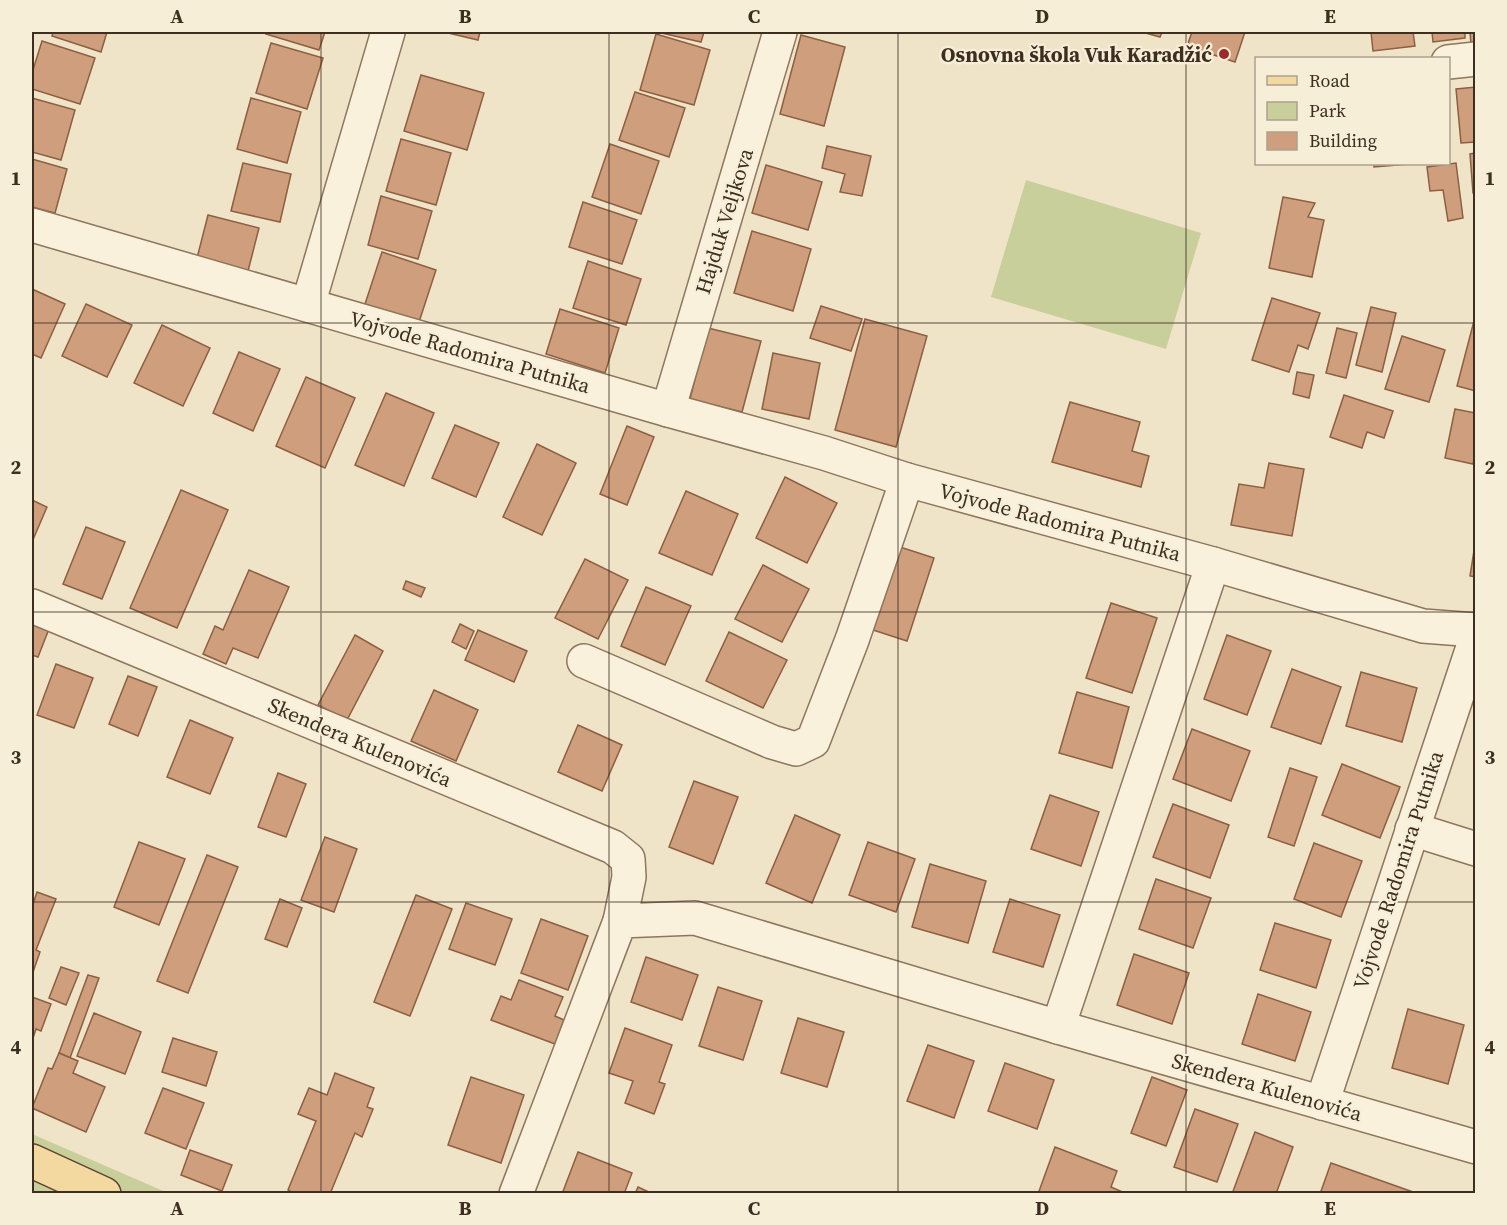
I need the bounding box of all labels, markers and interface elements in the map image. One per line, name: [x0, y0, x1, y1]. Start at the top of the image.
text: A: [170, 2, 184, 30]
text: B: [458, 2, 472, 30]
text: C: [748, 2, 760, 30]
text: D: [1035, 2, 1049, 30]
text: E: [1324, 2, 1336, 30]
place label: Osnovna škola Vuk Karadžić: [941, 40, 1212, 69]
marker: Osnovna škola Vuk Karadžić: [1217, 47, 1231, 61]
legend: [1255, 57, 1450, 165]
text: Road: [1309, 68, 1350, 93]
text: Park: [1309, 98, 1346, 123]
text: Building: [1309, 128, 1377, 153]
street label: Hajduk Veljkova: [688, 144, 760, 298]
text: 1: [11, 164, 21, 192]
text: 1: [1485, 164, 1495, 192]
street label: Vojvode Radomira Putnika: [346, 304, 594, 400]
text: 2: [11, 453, 22, 481]
text: 2: [1485, 453, 1496, 481]
street label: Vojvode Radomira Putnika: [936, 476, 1184, 568]
street label: Skendera Kulenovića: [264, 690, 456, 794]
text: 3: [11, 743, 22, 771]
text: 3: [1485, 743, 1496, 771]
street label: Vojvode Radomira Putnika: [1346, 747, 1450, 993]
text: 4: [11, 1033, 22, 1061]
text: 4: [1485, 1033, 1496, 1061]
street label: Skendera Kulenovića: [1168, 1046, 1366, 1128]
text: A: [170, 1194, 184, 1222]
text: B: [458, 1194, 472, 1222]
text: C: [748, 1194, 760, 1222]
text: D: [1035, 1194, 1049, 1222]
text: E: [1324, 1194, 1336, 1222]

